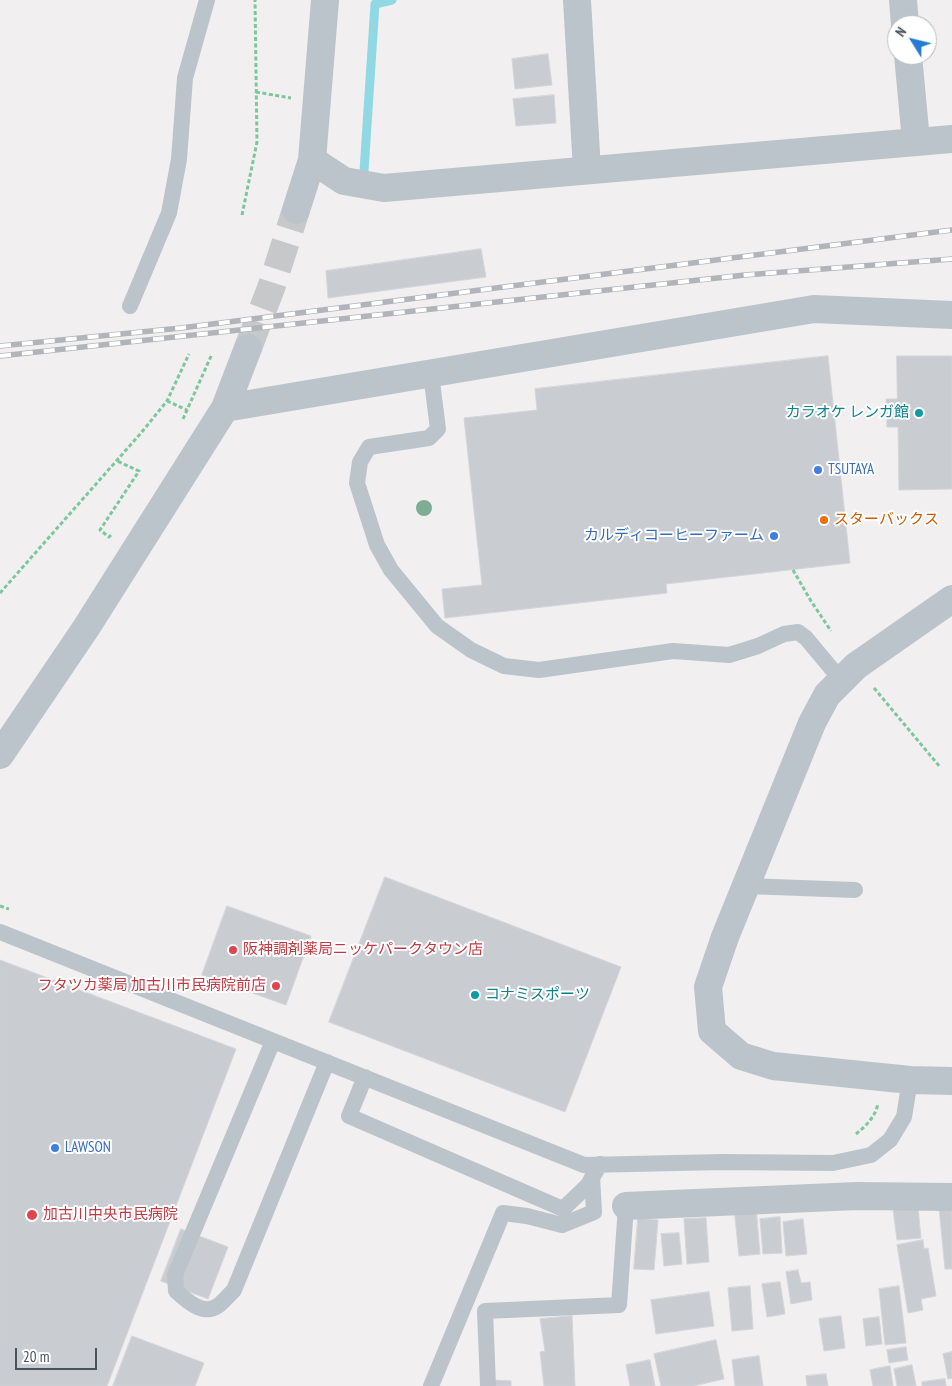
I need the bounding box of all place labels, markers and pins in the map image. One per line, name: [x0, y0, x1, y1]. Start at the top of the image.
place label: カラオケ レンガ館: [786, 404, 909, 422]
marker: カラオケ レンガ館: [913, 407, 925, 419]
place label: TSUTAYA: [828, 461, 874, 479]
marker: TSUTAYA: [812, 464, 824, 476]
place label: スターバックス: [834, 511, 939, 529]
marker: スターバックス: [818, 514, 830, 526]
place label: カルディコーヒーファーム: [584, 527, 764, 545]
marker: カルディコーヒーファーム: [768, 530, 780, 542]
place label: 阪神調剤薬局ニッケパークタウン店: [243, 941, 483, 959]
marker: 阪神調剤薬局ニッケパークタウン店: [227, 944, 239, 956]
place label: フタツカ薬局 加古川市民病院前店: [38, 977, 266, 995]
marker: フタツカ薬局 加古川市民病院前店: [270, 980, 282, 992]
place label: コナミスポーツ: [485, 986, 590, 1004]
marker: コナミスポーツ: [469, 989, 481, 1001]
place label: LAWSON: [65, 1139, 111, 1157]
marker: LAWSON: [49, 1142, 61, 1154]
place label: 加古川中央市民病院: [43, 1206, 178, 1224]
marker: 加古川中央市民病院: [25, 1208, 39, 1222]

